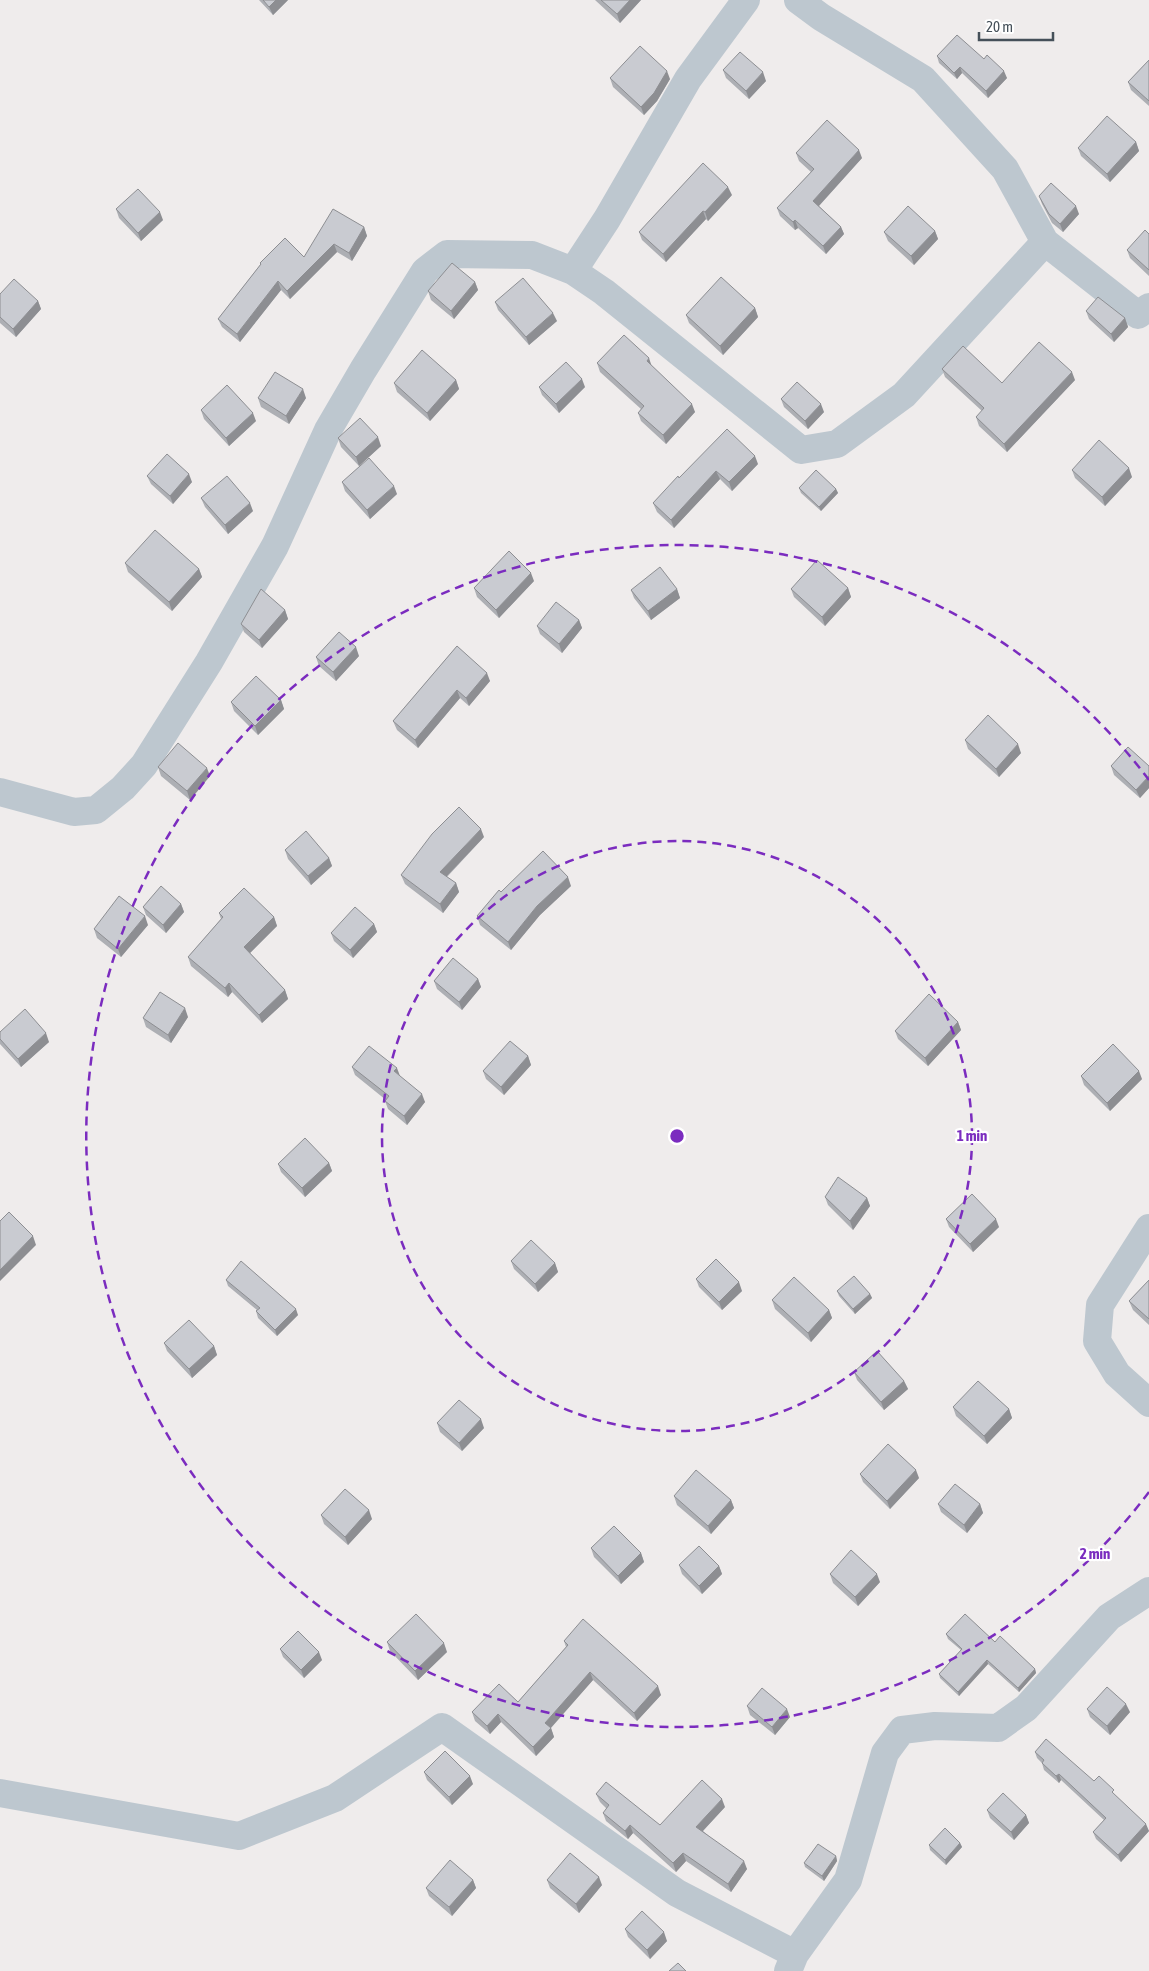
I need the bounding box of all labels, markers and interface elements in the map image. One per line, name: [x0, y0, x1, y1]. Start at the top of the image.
scale bar: [979, 10, 1053, 42]
text: 20 m: [986, 18, 1013, 35]
centre of rings: [668, 1127, 686, 1145]
text: 1 min: [957, 1127, 987, 1144]
text: 2 min: [1080, 1545, 1110, 1562]

